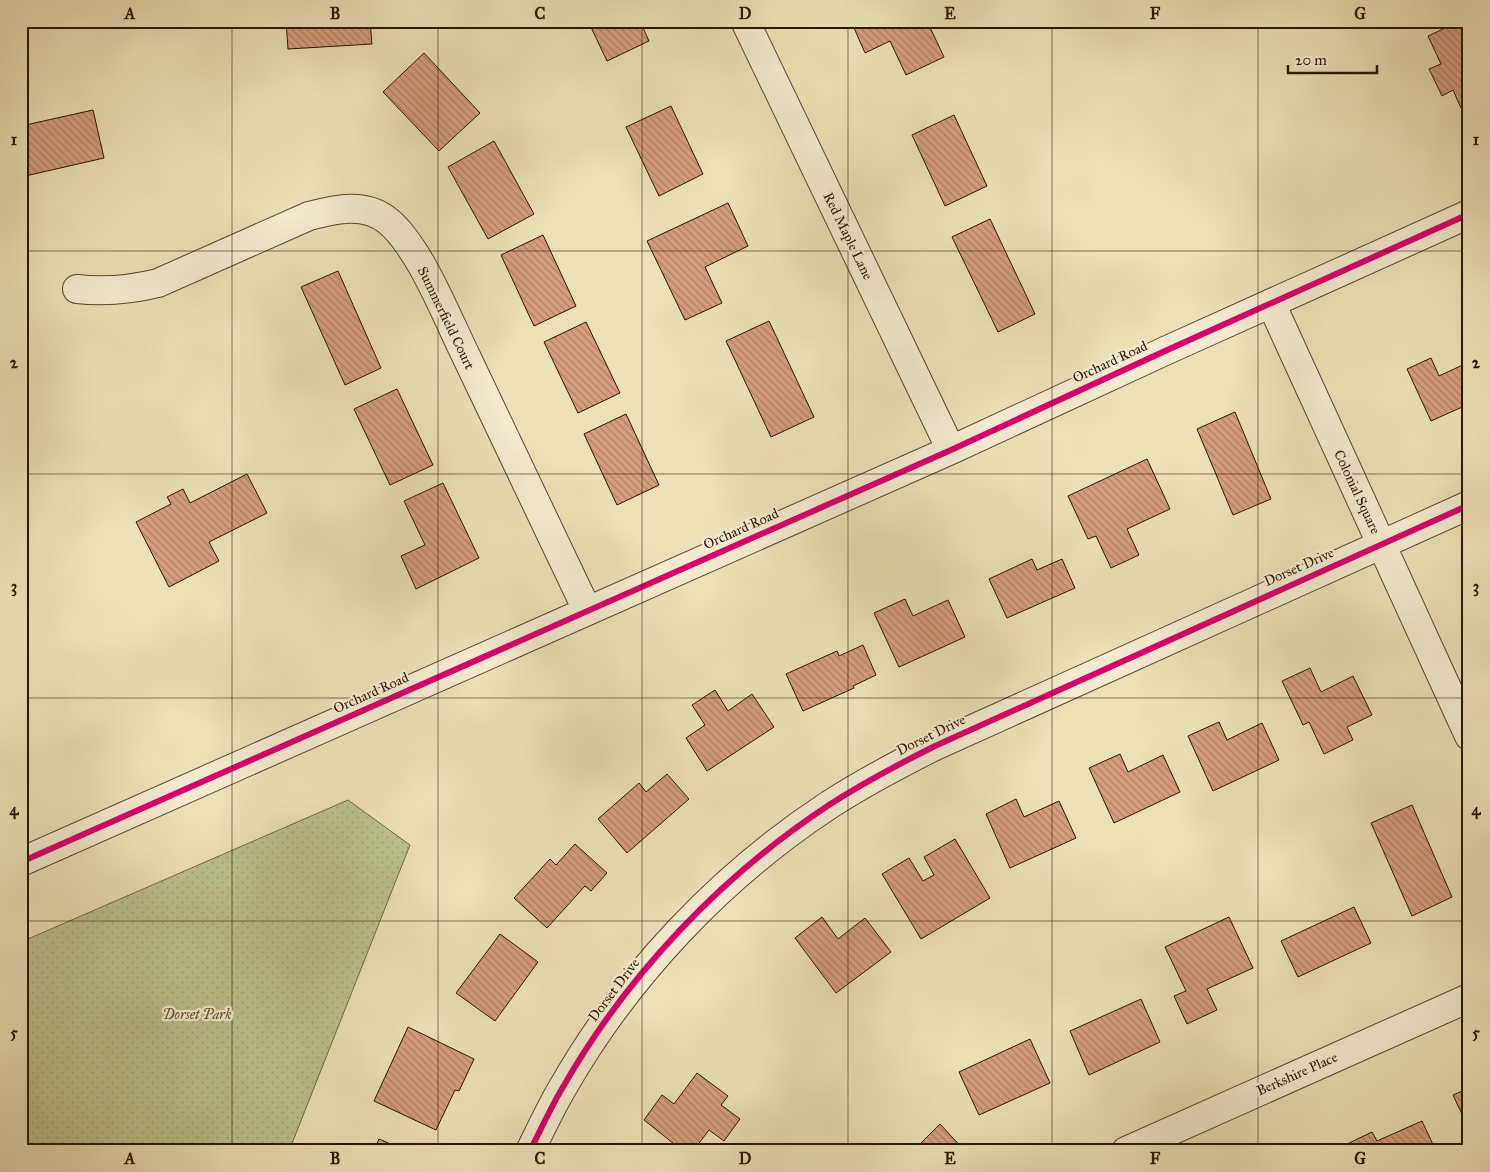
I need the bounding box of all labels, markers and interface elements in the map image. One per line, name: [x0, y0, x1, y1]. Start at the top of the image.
text: A: [124, 4, 136, 23]
text: B: [330, 4, 340, 23]
text: C: [535, 4, 546, 23]
text: D: [739, 4, 752, 23]
text: E: [944, 4, 956, 23]
text: F: [1150, 4, 1161, 23]
text: G: [1354, 4, 1366, 23]
scale bar: [1288, 42, 1376, 74]
text: 20 m: [1295, 51, 1327, 69]
text: 1: [11, 130, 18, 149]
text: 1: [1473, 130, 1480, 149]
street label: Red Maple Lane: [820, 190, 877, 283]
street label: Summerfield Court: [414, 264, 478, 372]
street label: Orchard Road: [1070, 337, 1150, 387]
text: 2: [10, 353, 19, 372]
text: 2: [1472, 353, 1481, 372]
street label: Colonial Square: [1329, 447, 1384, 537]
street label: Orchard Road: [701, 505, 781, 553]
street label: Dorset Drive: [1261, 544, 1337, 590]
text: 3: [11, 577, 17, 597]
text: 3: [1473, 577, 1479, 597]
street label: Orchard Road: [331, 669, 411, 717]
street label: Dorset Drive: [894, 711, 968, 759]
text: 4: [10, 800, 20, 820]
text: 4: [1472, 800, 1482, 820]
street label: Dorset Drive: [585, 955, 643, 1025]
park label: Dorset Park: [163, 1006, 232, 1023]
text: 5: [10, 1023, 18, 1042]
text: 5: [1472, 1023, 1480, 1042]
street label: Berkshire Place: [1254, 1048, 1340, 1099]
text: A: [124, 1149, 136, 1168]
text: B: [330, 1149, 340, 1168]
text: C: [535, 1149, 546, 1168]
text: D: [739, 1149, 752, 1168]
text: E: [944, 1149, 956, 1168]
text: F: [1150, 1149, 1161, 1168]
text: G: [1354, 1149, 1366, 1168]

